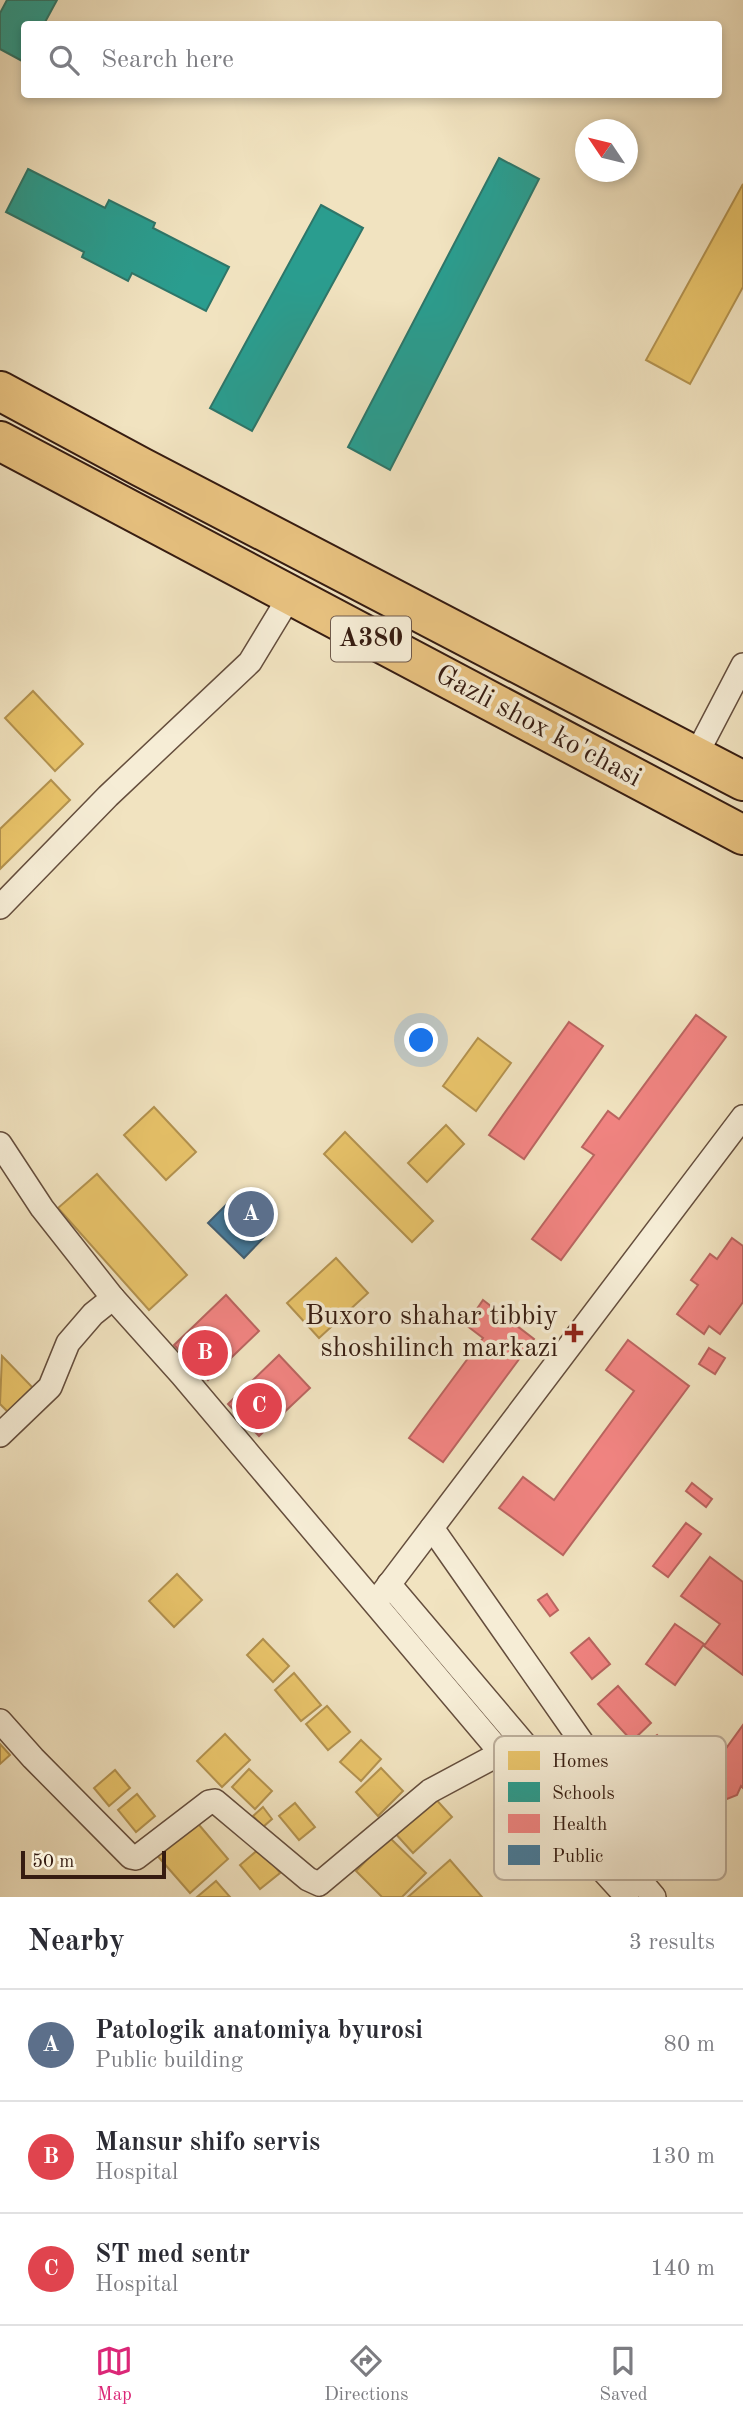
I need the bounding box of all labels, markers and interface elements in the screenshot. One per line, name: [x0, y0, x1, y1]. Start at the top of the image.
search box: [21, 21, 722, 98]
icon: search: [45, 41, 83, 79]
text: Search here: [101, 47, 234, 73]
north arrow: [575, 119, 638, 182]
road number: A380: [331, 617, 411, 662]
street label: Gazli shox ko'chasi: [431, 661, 645, 793]
your location: [404, 1023, 438, 1057]
pin: A: [228, 1188, 274, 1240]
place label: Buxoro shahar tibbiy shoshilinch markazi: [305, 1303, 558, 1363]
marker: Buxoro shahar tibbiy shoshilinch markazi: [564, 1323, 584, 1343]
pin: B: [182, 1327, 228, 1379]
pin: C: [236, 1380, 282, 1432]
legend: [494, 1736, 726, 1880]
text: Homes: [552, 1753, 608, 1772]
text: Schools: [552, 1785, 615, 1804]
text: Health: [552, 1816, 607, 1835]
scale bar: [21, 1848, 166, 1880]
text: Public: [552, 1848, 603, 1867]
text: 50 m: [32, 1853, 74, 1872]
text: Nearby: [28, 1927, 125, 1957]
text: 3 results: [629, 1931, 715, 1954]
text: Patologik anatomiya byurosi: [95, 2018, 423, 2044]
text: A: [42, 2033, 60, 2056]
text: 80 m: [664, 2033, 715, 2056]
text: Public building: [95, 2049, 243, 2072]
text: Mansur shifo servis: [95, 2130, 320, 2156]
text: B: [43, 2145, 59, 2168]
text: 130 m: [650, 2145, 715, 2168]
text: Hospital: [95, 2161, 178, 2184]
text: ST med sentr: [95, 2242, 250, 2268]
text: C: [43, 2257, 59, 2280]
text: 140 m: [650, 2257, 715, 2280]
text: Hospital: [95, 2273, 178, 2296]
tab: Map: [95, 2342, 133, 2407]
tab: Directions: [324, 2342, 409, 2407]
tab: Saved: [599, 2342, 648, 2407]

